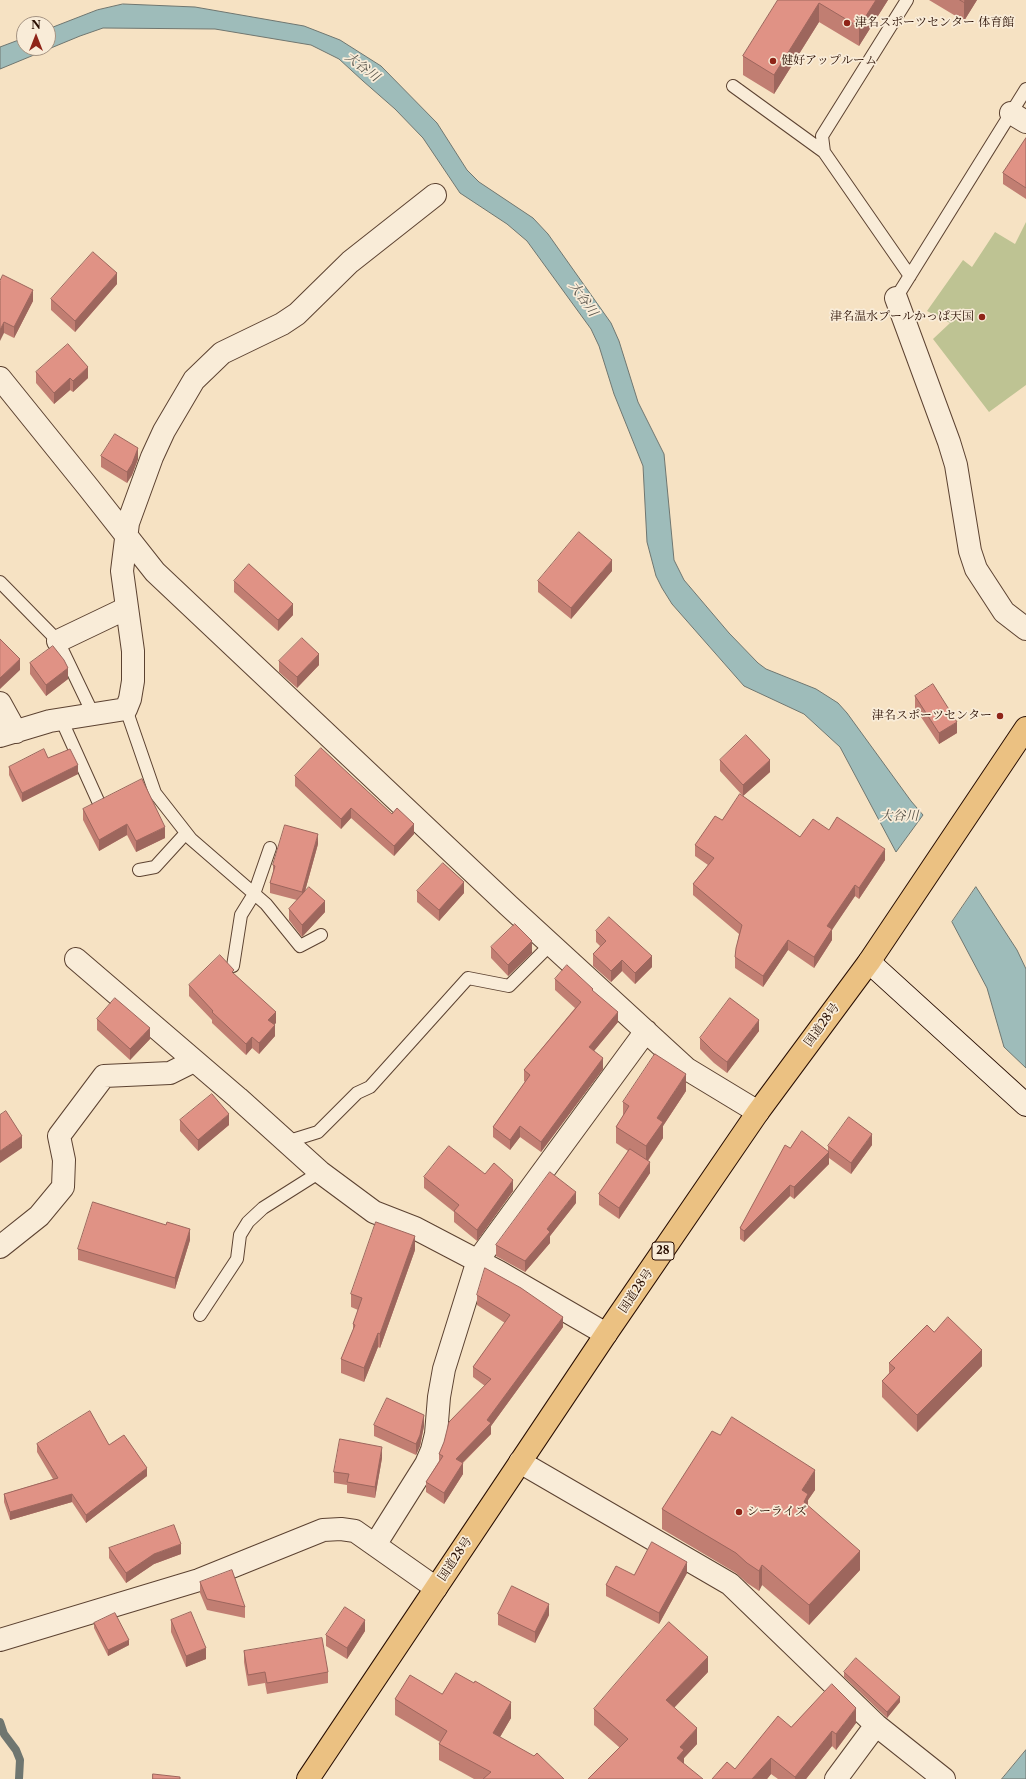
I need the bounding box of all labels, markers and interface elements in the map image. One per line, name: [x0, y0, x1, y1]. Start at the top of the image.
north arrow: [16, 16, 56, 56]
place label: 津名スポーツセンター 体育館: [855, 16, 1014, 30]
text: N: [31, 18, 41, 32]
marker: 津名スポーツセンター 体育館: [842, 18, 852, 28]
water label: 大谷川: [342, 49, 382, 85]
place label: 健好アップルーム: [781, 54, 877, 68]
marker: 健好アップルーム: [768, 56, 778, 66]
water label: 大谷川: [565, 279, 601, 319]
place label: 津名温水プールかっぱ天国: [830, 310, 974, 324]
marker: 津名温水プールかっぱ天国: [977, 312, 987, 322]
place label: 津名スポーツセンター: [872, 709, 992, 723]
marker: 津名スポーツセンター: [995, 711, 1005, 721]
water label: 大谷川: [880, 808, 918, 824]
street label: 国道28号: [801, 1001, 843, 1049]
road number: 28: [652, 1242, 674, 1260]
street label: 国道28号: [616, 1266, 656, 1316]
place label: シーライズ: [747, 1505, 807, 1519]
marker: シーライズ: [734, 1507, 744, 1517]
street label: 国道28号: [435, 1534, 475, 1584]

